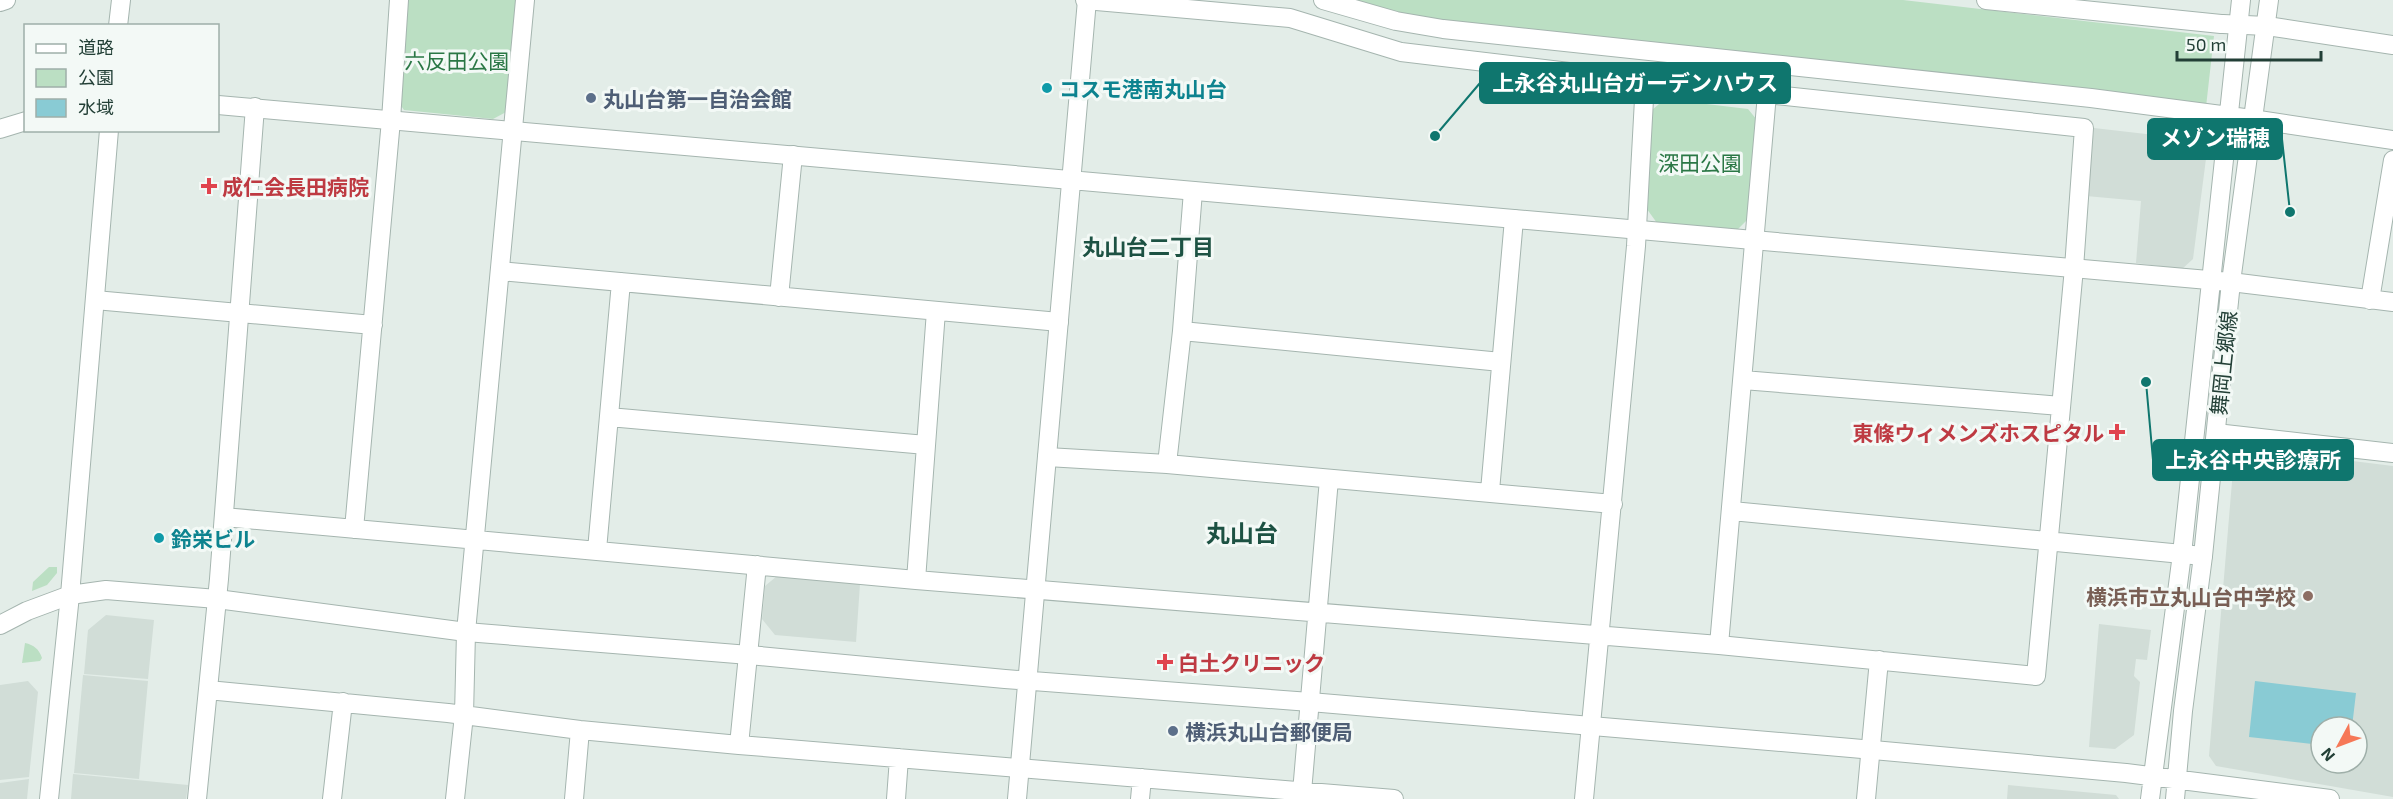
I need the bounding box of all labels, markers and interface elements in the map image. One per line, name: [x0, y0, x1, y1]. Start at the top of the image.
legend: [24, 24, 219, 132]
scale bar: [2177, 24, 2321, 62]
text: 50 m: [2186, 33, 2226, 55]
text: 道路: [78, 36, 114, 58]
park label: 六反田公園: [405, 48, 510, 73]
callout: 上永谷丸山台ガーデンハウス: [1480, 63, 1790, 103]
text: 公園: [78, 66, 114, 88]
text: 上永谷丸山台ガーデンハウス: [1492, 69, 1778, 95]
place label: コスモ港南丸山台: [1059, 76, 1227, 101]
marker: コスモ港南丸山台: [1040, 81, 1054, 95]
place label: 丸山台第一自治会館: [603, 86, 792, 111]
marker: 丸山台第一自治会館: [584, 91, 598, 105]
text: 水域: [78, 96, 114, 118]
callout: メゾン瑞穂: [2148, 119, 2282, 159]
text: メゾン瑞穂: [2160, 124, 2270, 150]
park label: 深田公園: [1658, 150, 1742, 175]
place label: 成仁会長田病院: [222, 174, 369, 199]
marker: 成仁会長田病院: [200, 177, 218, 195]
district label: 丸山台二丁目: [1082, 233, 1214, 259]
street label: 舞岡上郷線: [2205, 309, 2241, 417]
place label: 東條ウィメンズホスピタル: [1852, 420, 2104, 445]
marker: 東條ウィメンズホスピタル: [2108, 423, 2126, 441]
callout: 上永谷中央診療所: [2153, 440, 2353, 480]
text: 上永谷中央診療所: [2165, 446, 2341, 472]
district label: 丸山台: [1206, 518, 1278, 547]
place label: 鈴栄ビル: [171, 526, 255, 551]
marker: 鈴栄ビル: [152, 531, 166, 545]
place label: 横浜市立丸山台中学校: [2086, 584, 2296, 609]
marker: 横浜市立丸山台中学校: [2301, 589, 2315, 603]
place label: 白土クリニック: [1178, 650, 1325, 675]
marker: 白土クリニック: [1156, 653, 1174, 671]
north arrow: [2309, 715, 2369, 775]
place label: 横浜丸山台郵便局: [1185, 719, 1353, 744]
marker: 横浜丸山台郵便局: [1166, 724, 1180, 738]
text: N: [2316, 745, 2338, 766]

